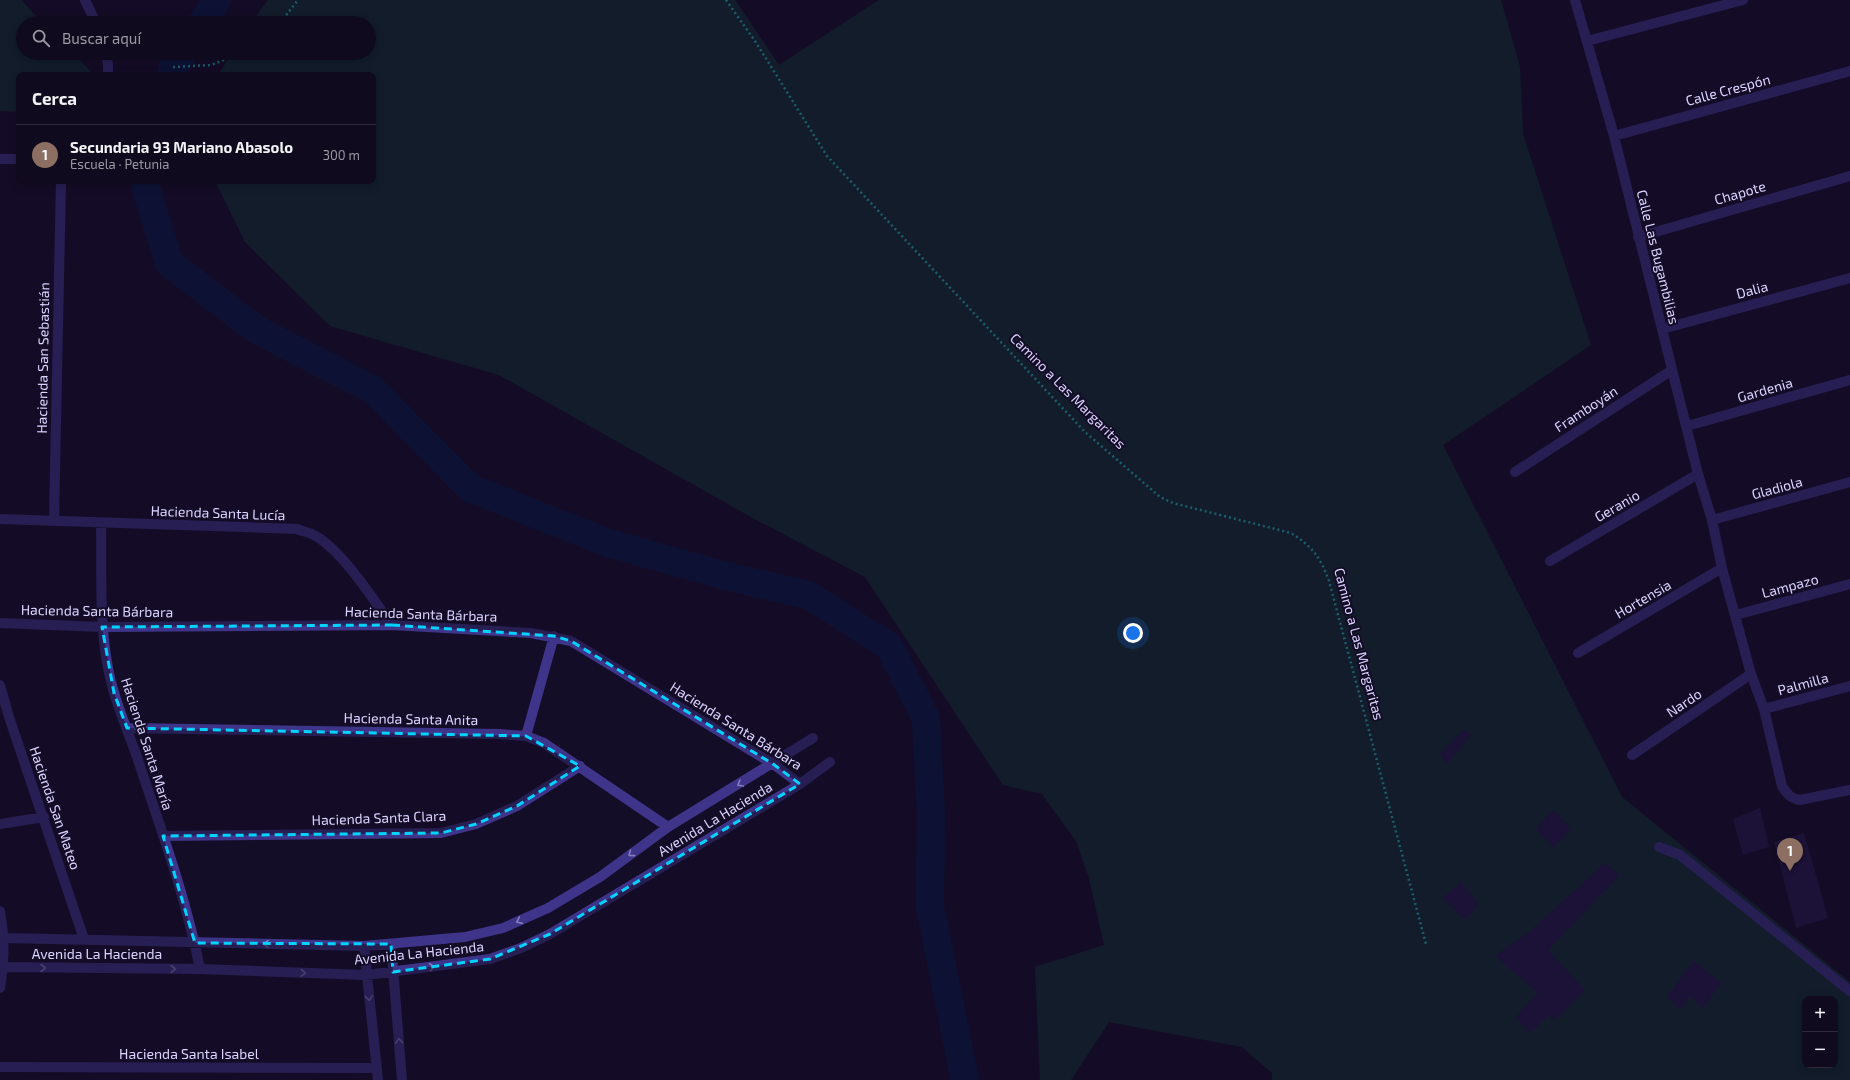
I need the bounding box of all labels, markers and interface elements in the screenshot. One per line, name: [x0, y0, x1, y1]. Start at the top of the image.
search box: [16, 16, 376, 60]
icon: search: [30, 27, 52, 49]
text: Buscar aquí: [62, 29, 141, 47]
street label: Calle Crespón: [1684, 70, 1772, 109]
text: Cerca: [32, 88, 77, 108]
text: Secundaria 93 Mariano Abasolo: [70, 138, 293, 156]
text: 1: [42, 147, 48, 163]
text: 300 m: [323, 147, 360, 163]
text: Escuela · Petunia: [70, 156, 169, 172]
street label: Chapote: [1712, 177, 1768, 208]
street label: Calle Las Bugambilias: [1634, 188, 1683, 326]
street label: Dalia: [1734, 277, 1770, 302]
street label: Hacienda San Sebastián: [33, 282, 52, 434]
street label: Camino a Las Margaritas: [1007, 329, 1130, 452]
street label: Gardenia: [1735, 374, 1795, 406]
street label: Framboyán: [1551, 382, 1621, 435]
street label: Gladiola: [1750, 473, 1804, 502]
street label: Geranio: [1591, 486, 1642, 525]
street label: Hacienda Santa Lucía: [150, 502, 286, 523]
street label: Camino a Las Margaritas: [1331, 566, 1388, 722]
street label: Lampazo: [1760, 570, 1820, 601]
street label: Hortensia: [1612, 576, 1674, 621]
street label: Hacienda Santa Bárbara: [21, 601, 173, 620]
street label: Hacienda Santa Bárbara: [344, 602, 498, 625]
your location: [1123, 623, 1143, 643]
street label: Palmilla: [1776, 669, 1830, 698]
street label: Hacienda Santa María: [118, 675, 177, 812]
street label: Hacienda Santa Bárbara: [667, 678, 805, 773]
street label: Nardo: [1663, 685, 1705, 721]
street label: Hacienda Santa Anita: [344, 709, 478, 728]
street label: Hacienda San Mateo: [26, 744, 85, 872]
street label: Avenida La Hacienda: [654, 778, 775, 859]
one-way arrow: [737, 779, 744, 786]
street label: Hacienda Santa Clara: [311, 807, 447, 828]
pin: 1: [1777, 838, 1803, 871]
one-way arrow: [628, 849, 635, 856]
one-way arrow: [516, 916, 523, 924]
street label: Avenida La Hacienda: [353, 937, 485, 968]
one-way arrow: [263, 940, 269, 948]
street label: Avenida La Hacienda: [32, 945, 162, 962]
one-way arrow: [429, 963, 435, 972]
one-way arrow: [40, 964, 46, 972]
one-way arrow: [170, 965, 176, 973]
one-way arrow: [300, 969, 306, 977]
one-way arrow: [364, 995, 373, 1001]
map controls: [1802, 996, 1838, 1068]
button: +: [1802, 996, 1838, 1032]
button: −: [1802, 1032, 1838, 1068]
one-way arrow: [394, 1038, 403, 1044]
street label: Hacienda Santa Isabel: [119, 1045, 260, 1062]

